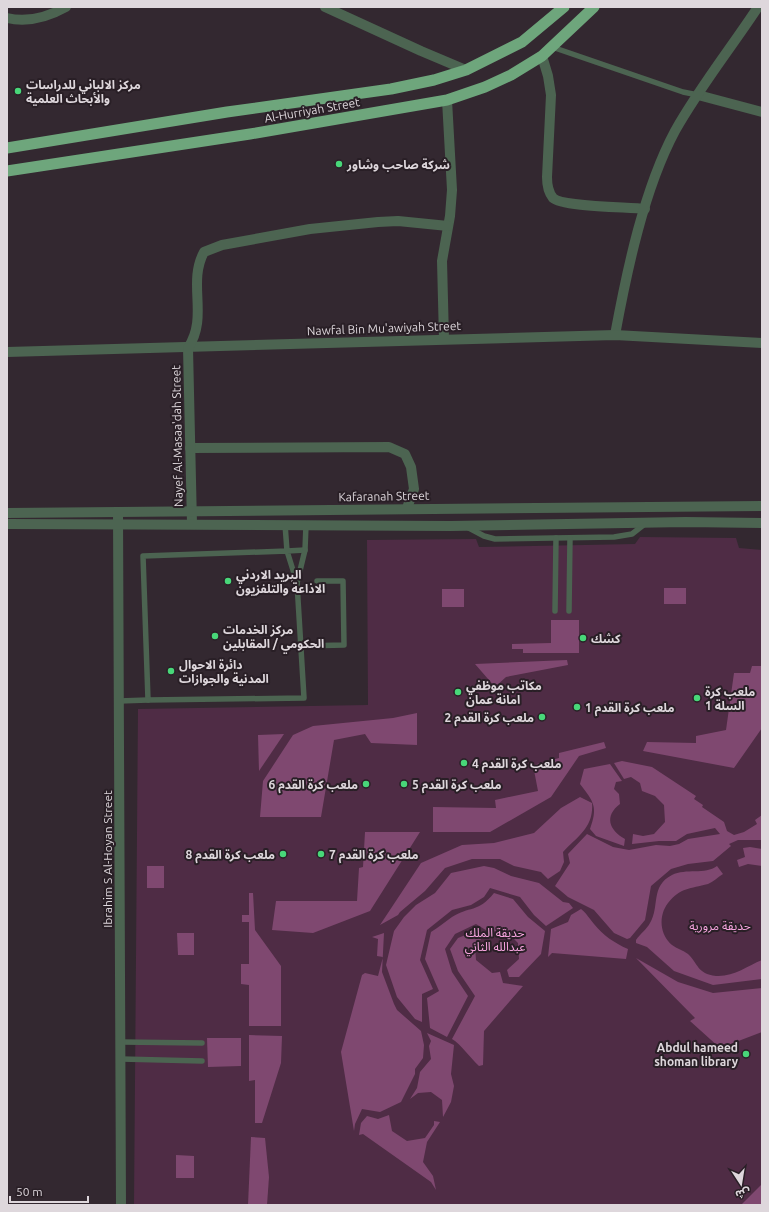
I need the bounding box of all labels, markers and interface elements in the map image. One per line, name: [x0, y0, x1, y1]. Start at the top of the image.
place label: مركز الالباني للدراسات والأبحاث العلمية: [26, 78, 141, 106]
marker: مركز الالباني للدراسات والأبحاث العلمية: [13, 86, 23, 96]
street label: Al-Hurriyah Street: [263, 95, 361, 125]
place label: شركة صاحب وشاور: [346, 158, 450, 172]
marker: شركة صاحب وشاور: [334, 159, 344, 169]
street label: Nawfal Bin Mu'awiyah Street: [307, 319, 462, 337]
street label: Nayef Al-Masaa'dah Street: [169, 365, 185, 507]
street label: Kafaranah Street: [338, 489, 430, 503]
place label: البريد الاردني الاذاعة والتلفزيون: [236, 568, 325, 596]
marker: البريد الاردني الاذاعة والتلفزيون: [223, 576, 233, 586]
place label: مركز الخدمات الحكومي / المقابلين: [223, 623, 324, 653]
marker: مركز الخدمات الحكومي / المقابلين: [210, 631, 220, 641]
place label: كشك: [591, 632, 621, 645]
marker: كشك: [578, 633, 588, 643]
place label: دائرة الاحوال المدنية والجوازات: [179, 658, 269, 686]
marker: دائرة الاحوال المدنية والجوازات: [166, 666, 176, 676]
place label: مكاتب موظفي امانة عمان: [466, 679, 542, 707]
place label: ملعب كرة السلة 1: [705, 685, 755, 712]
marker: مكاتب موظفي امانة عمان: [453, 687, 463, 697]
marker: ملعب كرة السلة 1: [692, 693, 702, 703]
place label: ملعب كرة القدم 1: [585, 701, 674, 717]
marker: ملعب كرة القدم 1: [572, 702, 582, 712]
place label: ملعب كرة القدم 2: [445, 711, 534, 727]
marker: ملعب كرة القدم 2: [537, 712, 547, 722]
place label: ملعب كرة القدم 4: [472, 757, 561, 773]
marker: ملعب كرة القدم 4: [459, 758, 469, 768]
place label: ملعب كرة القدم 6: [269, 778, 358, 794]
place label: ملعب كرة القدم 5: [412, 778, 501, 794]
marker: ملعب كرة القدم 6: [361, 779, 371, 789]
marker: ملعب كرة القدم 5: [399, 779, 409, 789]
street label: Ibrahim S Al-Hoyan Street: [101, 790, 114, 928]
place label: ملعب كرة القدم 8: [186, 848, 275, 864]
place label: ملعب كرة القدم 7: [329, 848, 418, 864]
marker: ملعب كرة القدم 8: [278, 849, 288, 859]
marker: ملعب كرة القدم 7: [316, 849, 326, 859]
park label: حديقة مرورية: [689, 919, 751, 933]
park label: حديقة الملك عبدالله الثاني: [465, 926, 525, 956]
place label: Abdul hameed shoman library: [654, 1041, 739, 1068]
marker: Abdul hameed shoman library: [741, 1049, 751, 1059]
north arrow: [721, 1164, 761, 1204]
scale bar: [10, 1178, 88, 1204]
text: 50 m: [16, 1185, 43, 1198]
text: ش: [734, 1185, 752, 1201]

